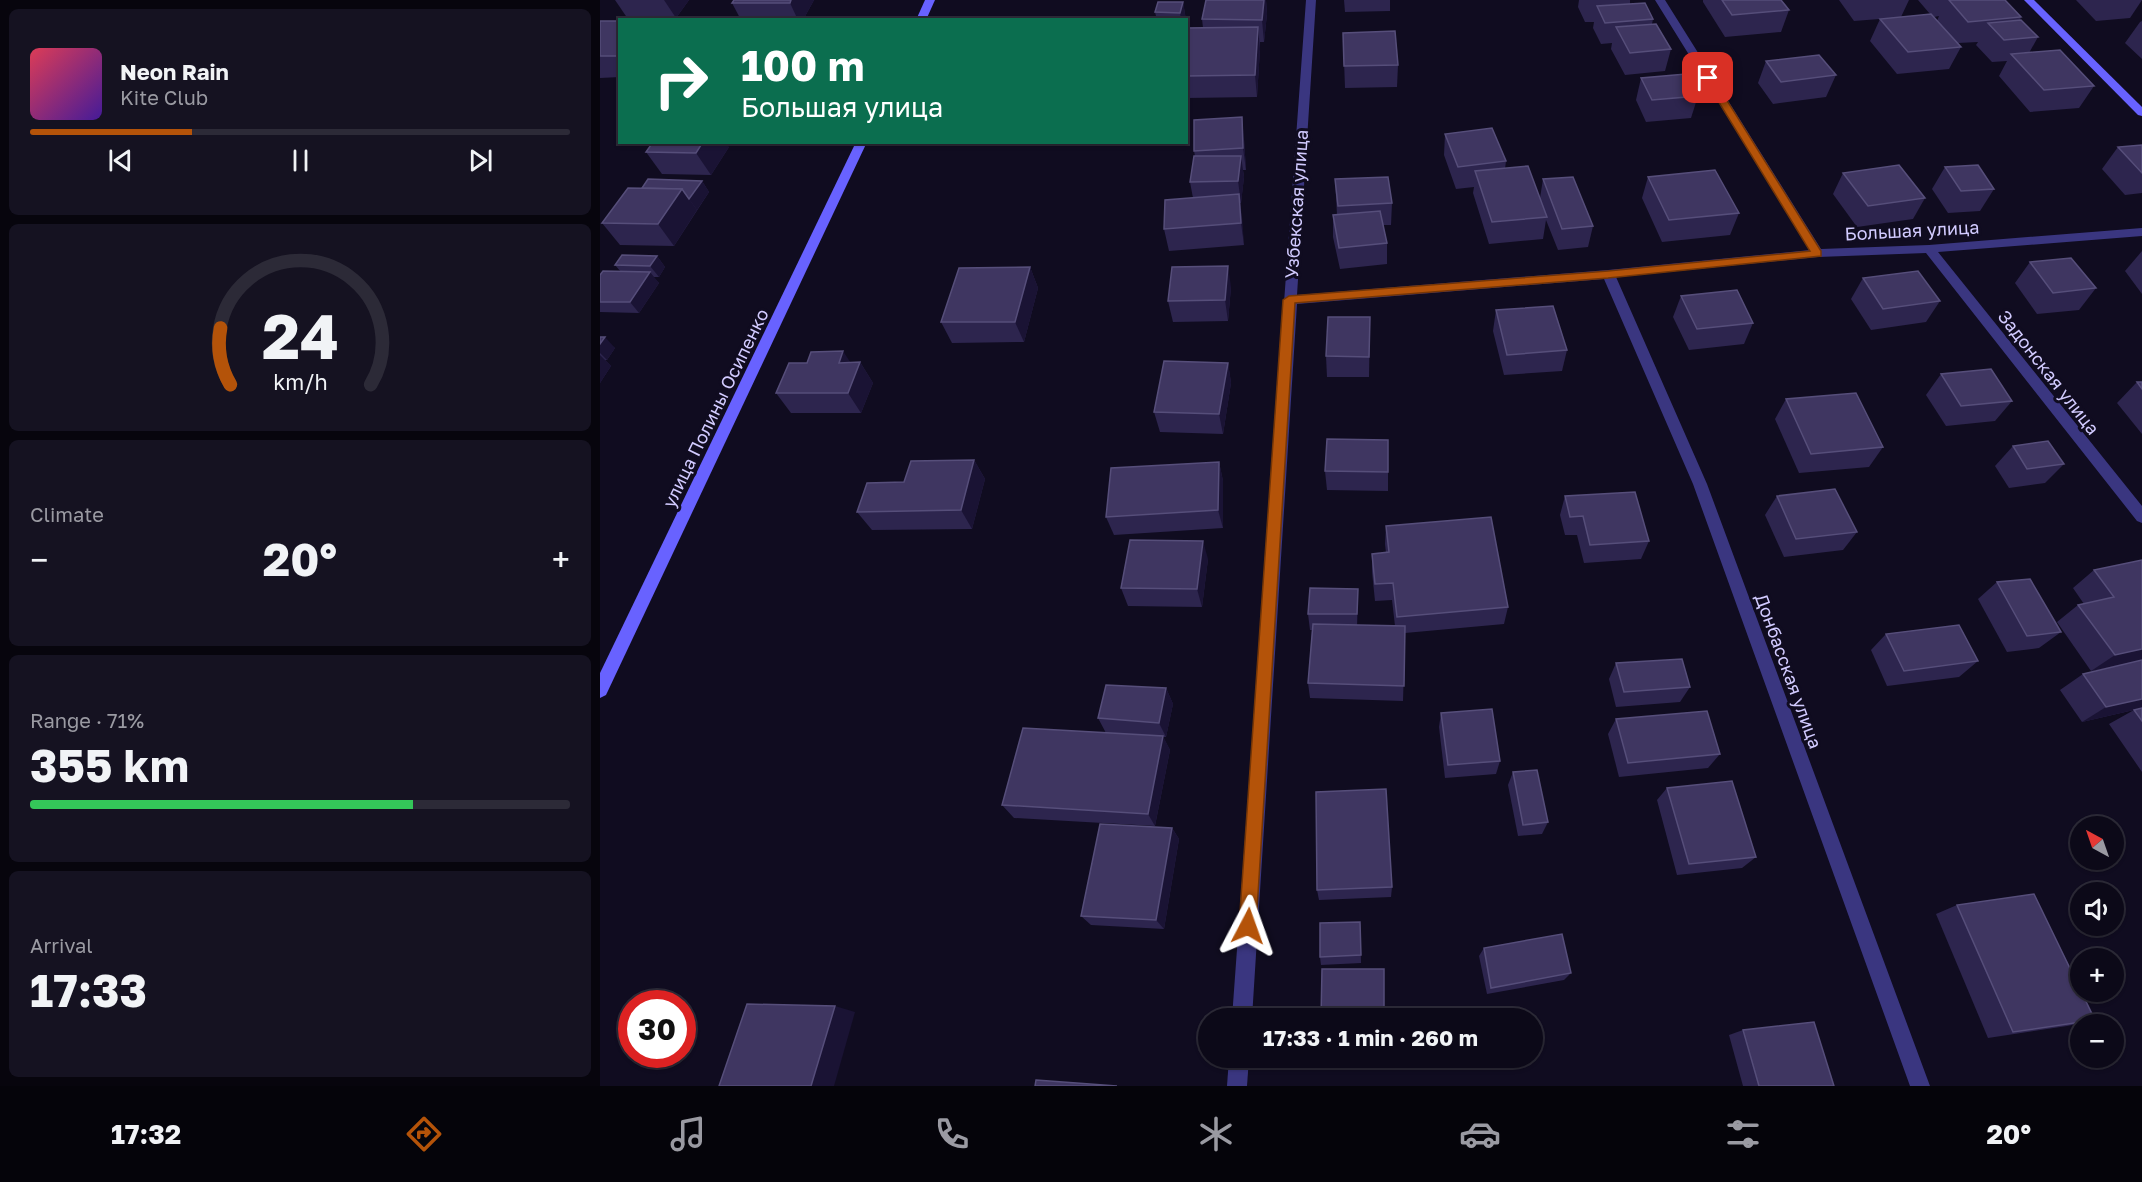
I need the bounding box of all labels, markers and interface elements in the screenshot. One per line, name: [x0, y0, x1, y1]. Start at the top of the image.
text: 100 m: [741, 40, 864, 90]
icon: right: [642, 42, 720, 120]
pin: [1682, 52, 1733, 103]
text: Neon Rain: [120, 58, 229, 85]
icon: arrive: [1691, 61, 1724, 94]
text: Kite Club: [120, 85, 208, 109]
text: Большая улица: [741, 91, 943, 123]
street label: Узбекская улица: [1280, 129, 1312, 279]
icon: previous: [104, 144, 137, 177]
icon: pause: [284, 144, 317, 177]
icon: next: [464, 144, 497, 177]
street label: Большая улица: [1844, 215, 1980, 245]
text: 24: [261, 298, 339, 373]
street label: улица Полины Осипенко: [657, 305, 773, 511]
street label: Задонская улица: [1994, 305, 2104, 439]
text: km/h: [273, 369, 327, 395]
text: Climate: [30, 502, 104, 526]
text: 20°: [263, 532, 337, 586]
text: −: [30, 540, 48, 579]
text: +: [552, 540, 570, 579]
street label: Донбасская улица: [1751, 591, 1827, 751]
text: Range · 71%: [30, 708, 144, 732]
text: 355 km: [30, 738, 189, 792]
north arrow: [2070, 816, 2124, 870]
map controls: [2070, 816, 2124, 1068]
button: sound: [2070, 882, 2124, 936]
position arrow: [1216, 894, 1280, 958]
text: Arrival: [30, 933, 93, 957]
button: +: [2070, 948, 2124, 1002]
text: 17:33: [30, 963, 147, 1017]
speed limit sign: 30: [618, 990, 696, 1068]
button: −: [2070, 1014, 2124, 1068]
text: 17:33 · 1 min · 260 m: [1263, 1024, 1478, 1051]
icon: directions: [403, 1113, 445, 1155]
icon: music: [667, 1113, 709, 1155]
icon: phone: [931, 1113, 973, 1155]
icon: climate: [1195, 1113, 1237, 1155]
icon: car: [1459, 1113, 1501, 1155]
icon: filters: [1722, 1113, 1764, 1155]
text: 17:32: [111, 1118, 181, 1150]
text: 20°: [1986, 1118, 2031, 1150]

